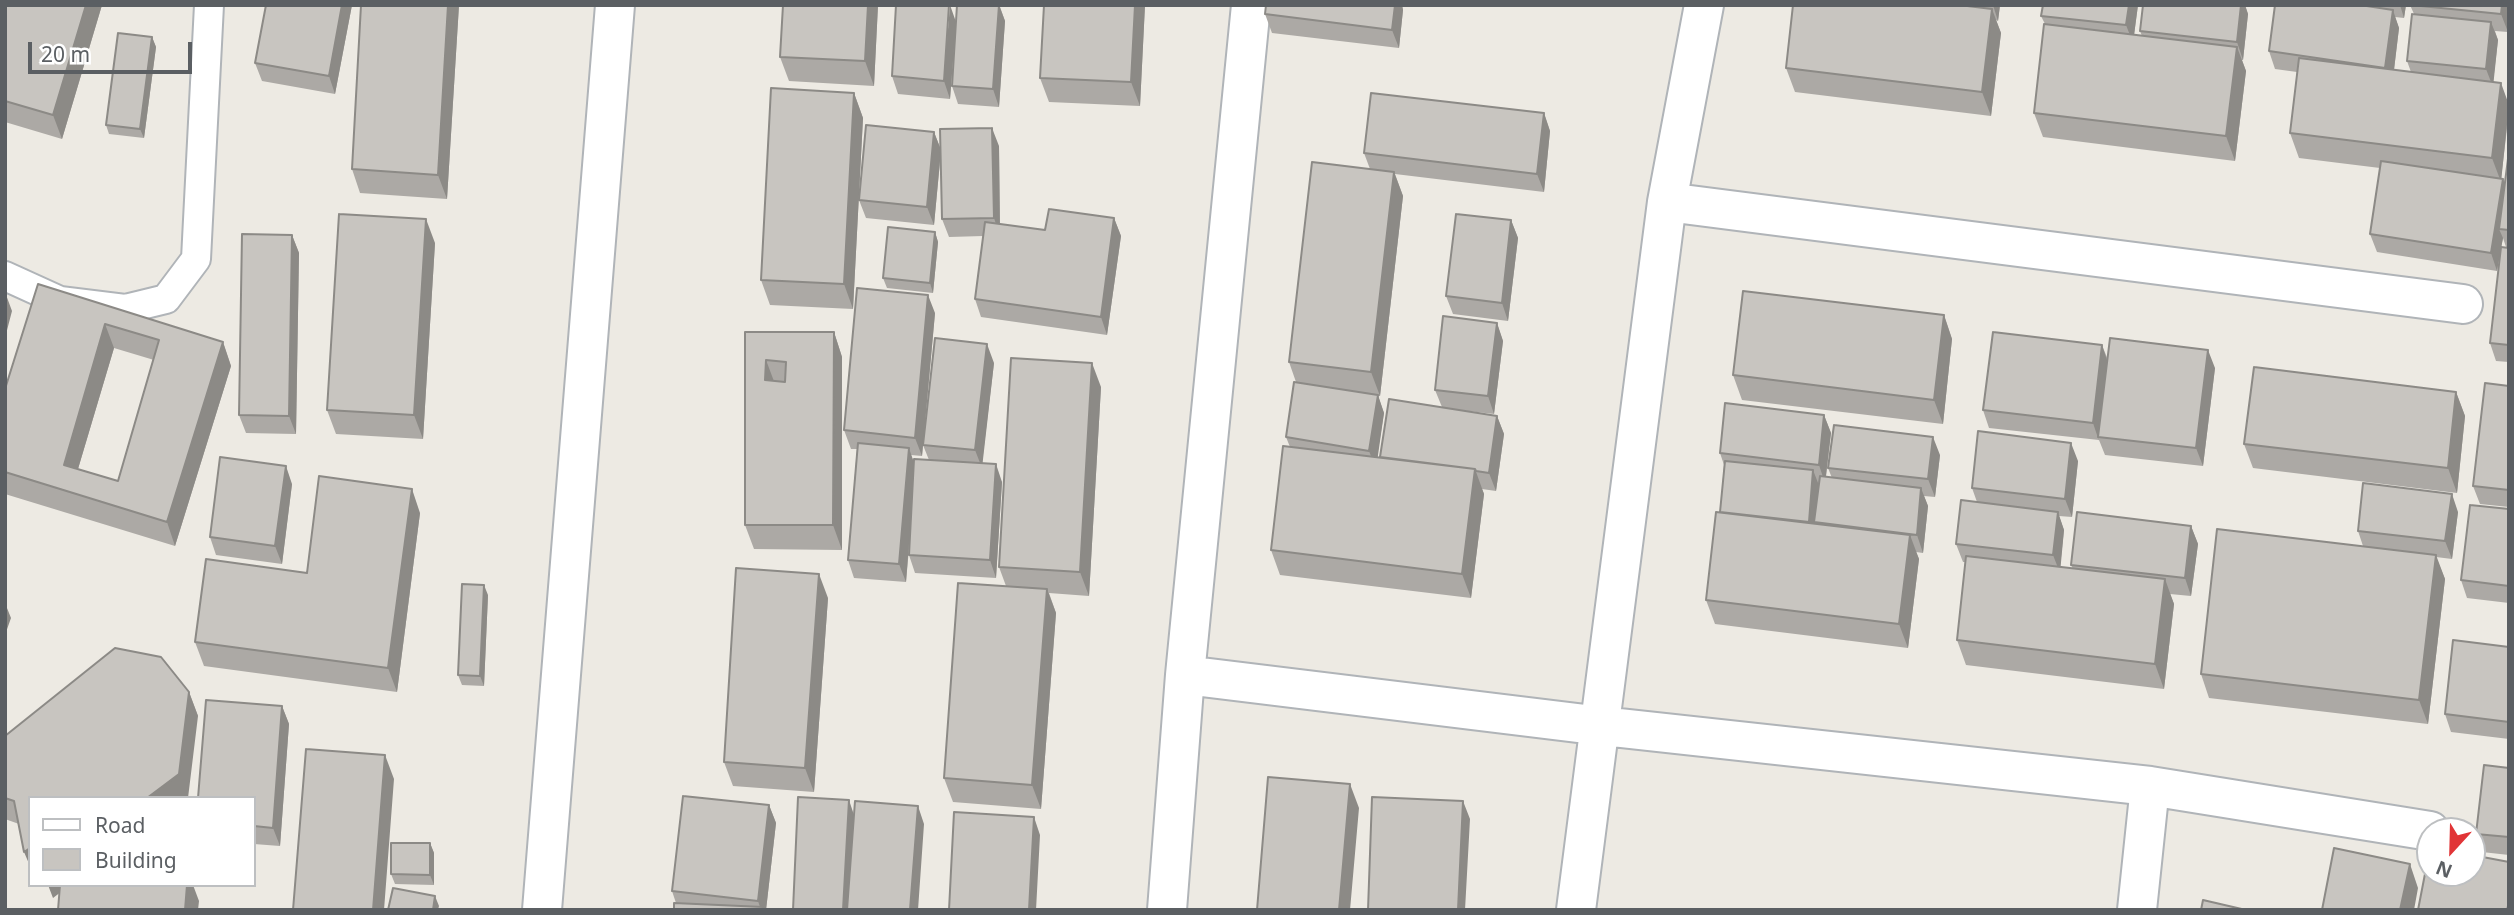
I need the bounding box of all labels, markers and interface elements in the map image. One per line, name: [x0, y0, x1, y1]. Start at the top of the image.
scale bar: [32, 28, 196, 72]
text: 20 m: [41, 40, 90, 68]
legend: [28, 796, 256, 887]
text: Road: [95, 811, 145, 839]
north arrow: [2416, 817, 2486, 887]
text: Building: [95, 846, 177, 874]
text: N: [2432, 855, 2456, 885]

